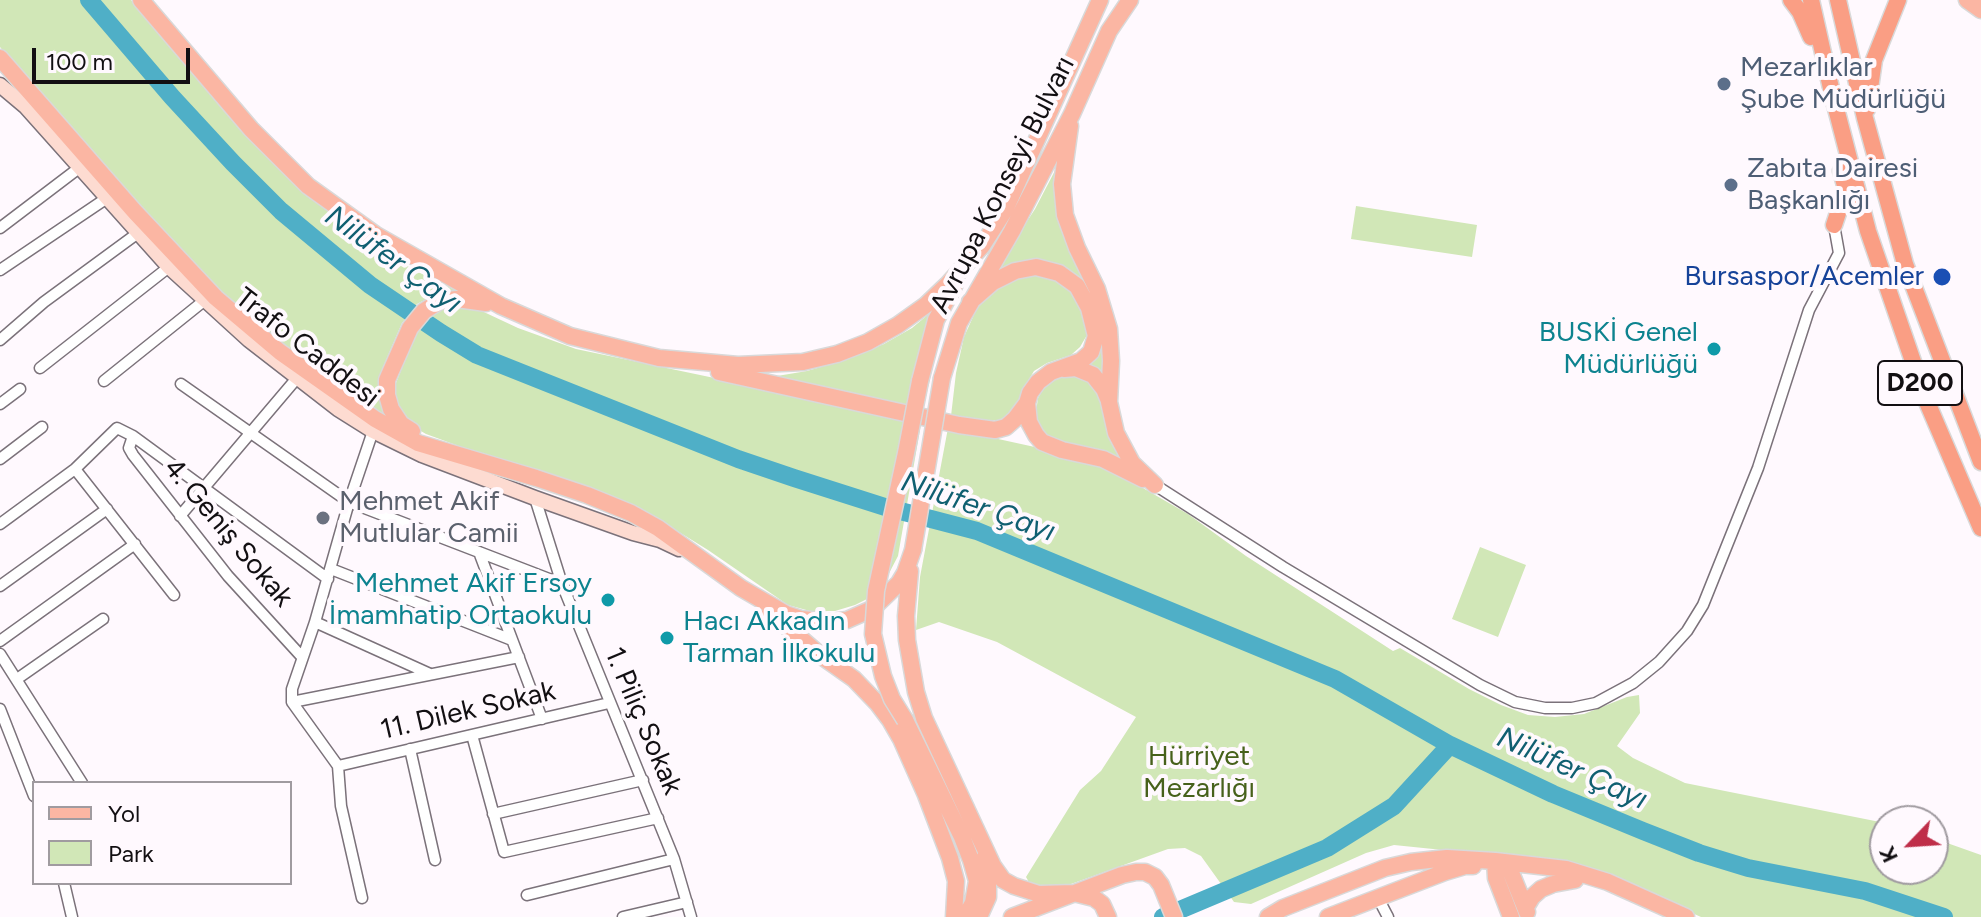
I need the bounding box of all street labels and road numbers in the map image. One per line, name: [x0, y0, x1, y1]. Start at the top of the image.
street label: Avrupa Konseyi Bulvarı: [924, 51, 1082, 319]
street label: Trafo Caddesi: [228, 281, 386, 415]
road number: D200: [1878, 361, 1962, 405]
street label: 4. Geniş Sokak: [156, 452, 300, 614]
street label: 1. Piliç Sokak: [597, 642, 689, 800]
street label: 11. Dilek Sokak: [377, 675, 559, 747]

